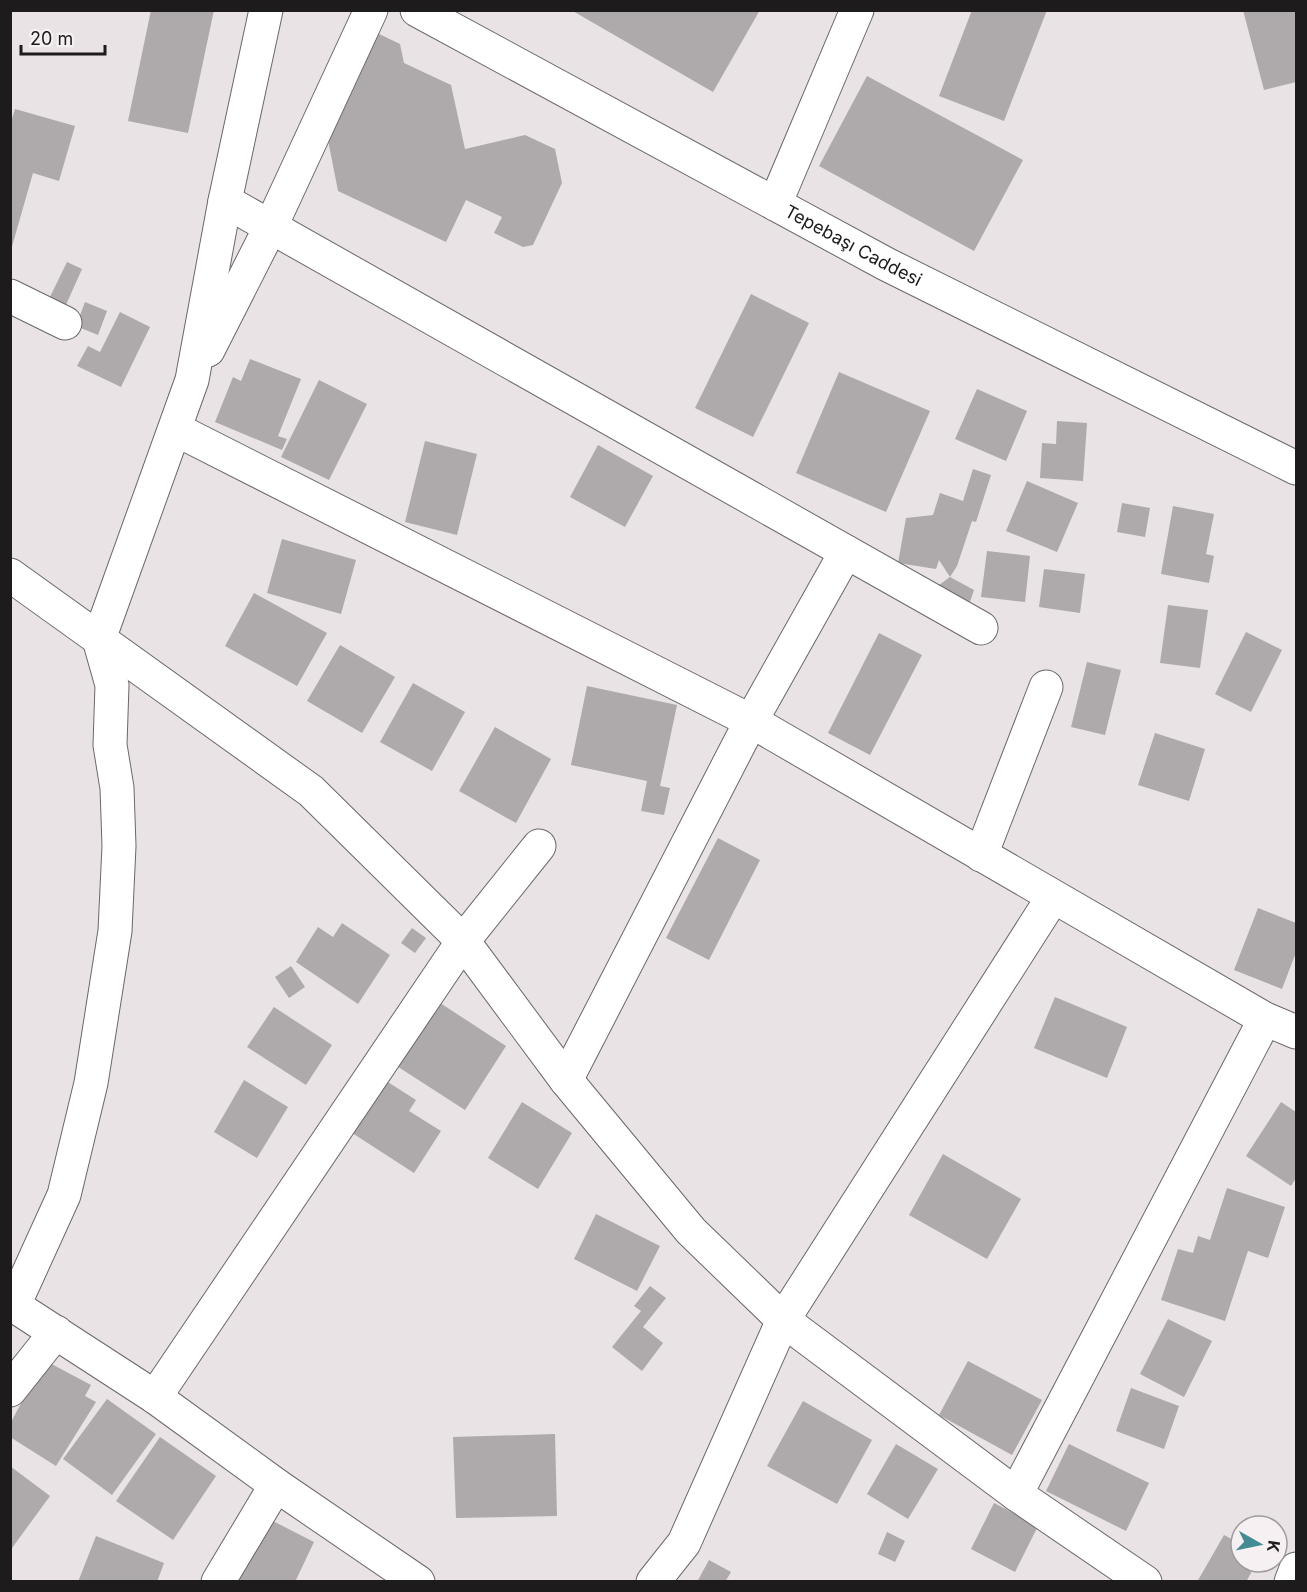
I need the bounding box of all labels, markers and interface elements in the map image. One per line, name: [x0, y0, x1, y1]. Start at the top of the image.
scale bar: [21, 18, 105, 56]
text: 20 m: [30, 28, 73, 49]
street label: Tepebaşı Caddesi: [781, 200, 926, 290]
north arrow: [1229, 1514, 1289, 1574]
text: K: [1263, 1539, 1285, 1554]

